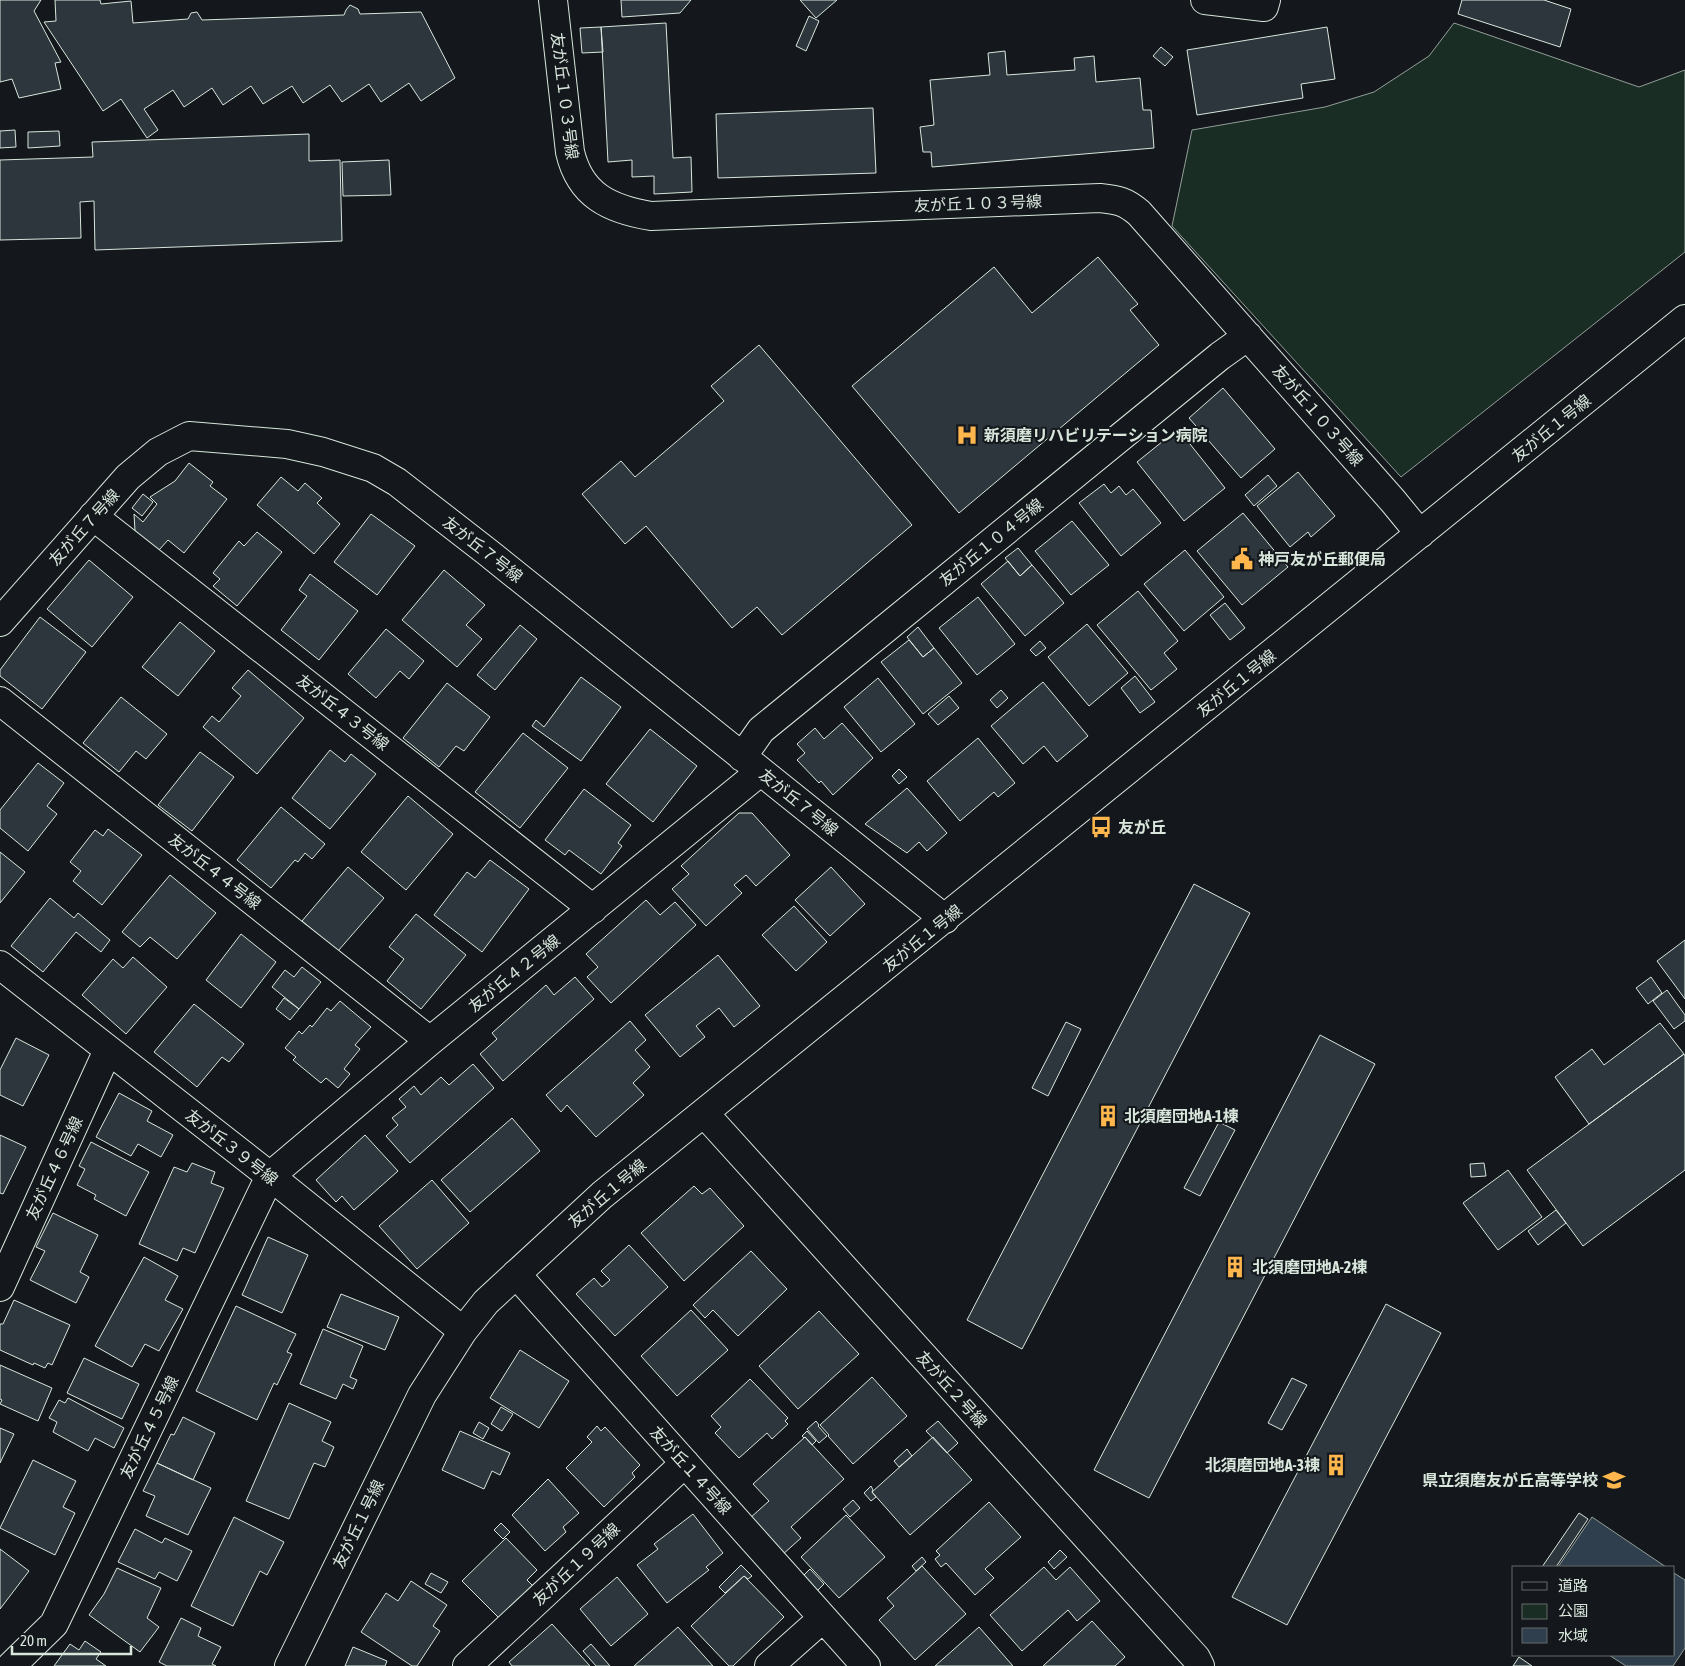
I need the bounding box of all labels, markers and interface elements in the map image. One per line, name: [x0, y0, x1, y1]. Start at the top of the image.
street label: 友が丘１０３号線: [548, 31, 582, 161]
street label: 友が丘１０３号線: [914, 192, 1042, 214]
street label: 友が丘１０３号線: [1269, 361, 1367, 469]
street label: 友が丘１号線: [1508, 391, 1594, 465]
hospital icon: 新須磨リハビリテーション病院: [954, 422, 980, 448]
place label: 新須磨リハビリテーション病院: [984, 426, 1208, 444]
street label: 友が丘７号線: [45, 485, 123, 569]
street label: 友が丘１０４号線: [936, 495, 1046, 589]
street label: 友が丘７号線: [440, 512, 526, 586]
public building icon: 神戸友が丘郵便局: [1229, 546, 1255, 572]
place label: 神戸友が丘郵便局: [1258, 550, 1386, 568]
street label: 友が丘１号線: [1193, 646, 1279, 720]
street label: 友が丘４３号線: [293, 670, 393, 754]
street label: 友が丘７号線: [756, 765, 842, 839]
bus stop icon: 友が丘: [1088, 814, 1114, 840]
place label: 友が丘: [1118, 818, 1166, 836]
street label: 友が丘４４号線: [165, 829, 265, 913]
street label: 友が丘１号線: [879, 901, 965, 975]
street label: 友が丘４２号線: [465, 931, 563, 1015]
building icon: 北須磨団地A-1棟: [1095, 1103, 1121, 1129]
street label: 友が丘３９号線: [182, 1105, 282, 1189]
place label: 北須磨団地A-1棟: [1124, 1107, 1239, 1125]
street label: 友が丘４６号線: [22, 1113, 86, 1223]
street label: 友が丘１号線: [564, 1155, 650, 1231]
building icon: 北須磨団地A-2棟: [1222, 1254, 1248, 1280]
place label: 北須磨団地A-2棟: [1252, 1258, 1367, 1276]
street label: 友が丘２号線: [913, 1347, 991, 1431]
street label: 友が丘４５号線: [116, 1373, 182, 1481]
street label: 友が丘１４号線: [647, 1422, 735, 1518]
building icon: 北須磨団地A-3棟: [1323, 1452, 1349, 1478]
place label: 北須磨団地A-3棟: [1205, 1456, 1320, 1474]
school or university icon: 県立須磨友が丘高等学校: [1601, 1467, 1627, 1493]
place label: 県立須磨友が丘高等学校: [1422, 1471, 1598, 1489]
street label: 友が丘１号線: [329, 1477, 387, 1571]
street label: 友が丘１９号線: [529, 1519, 623, 1609]
legend: [1512, 1566, 1675, 1656]
text: 道路: [1558, 1577, 1588, 1594]
text: 公園: [1558, 1602, 1588, 1619]
scale bar: [12, 1624, 131, 1656]
text: 水域: [1558, 1627, 1588, 1644]
text: 20 m: [20, 1632, 47, 1649]

